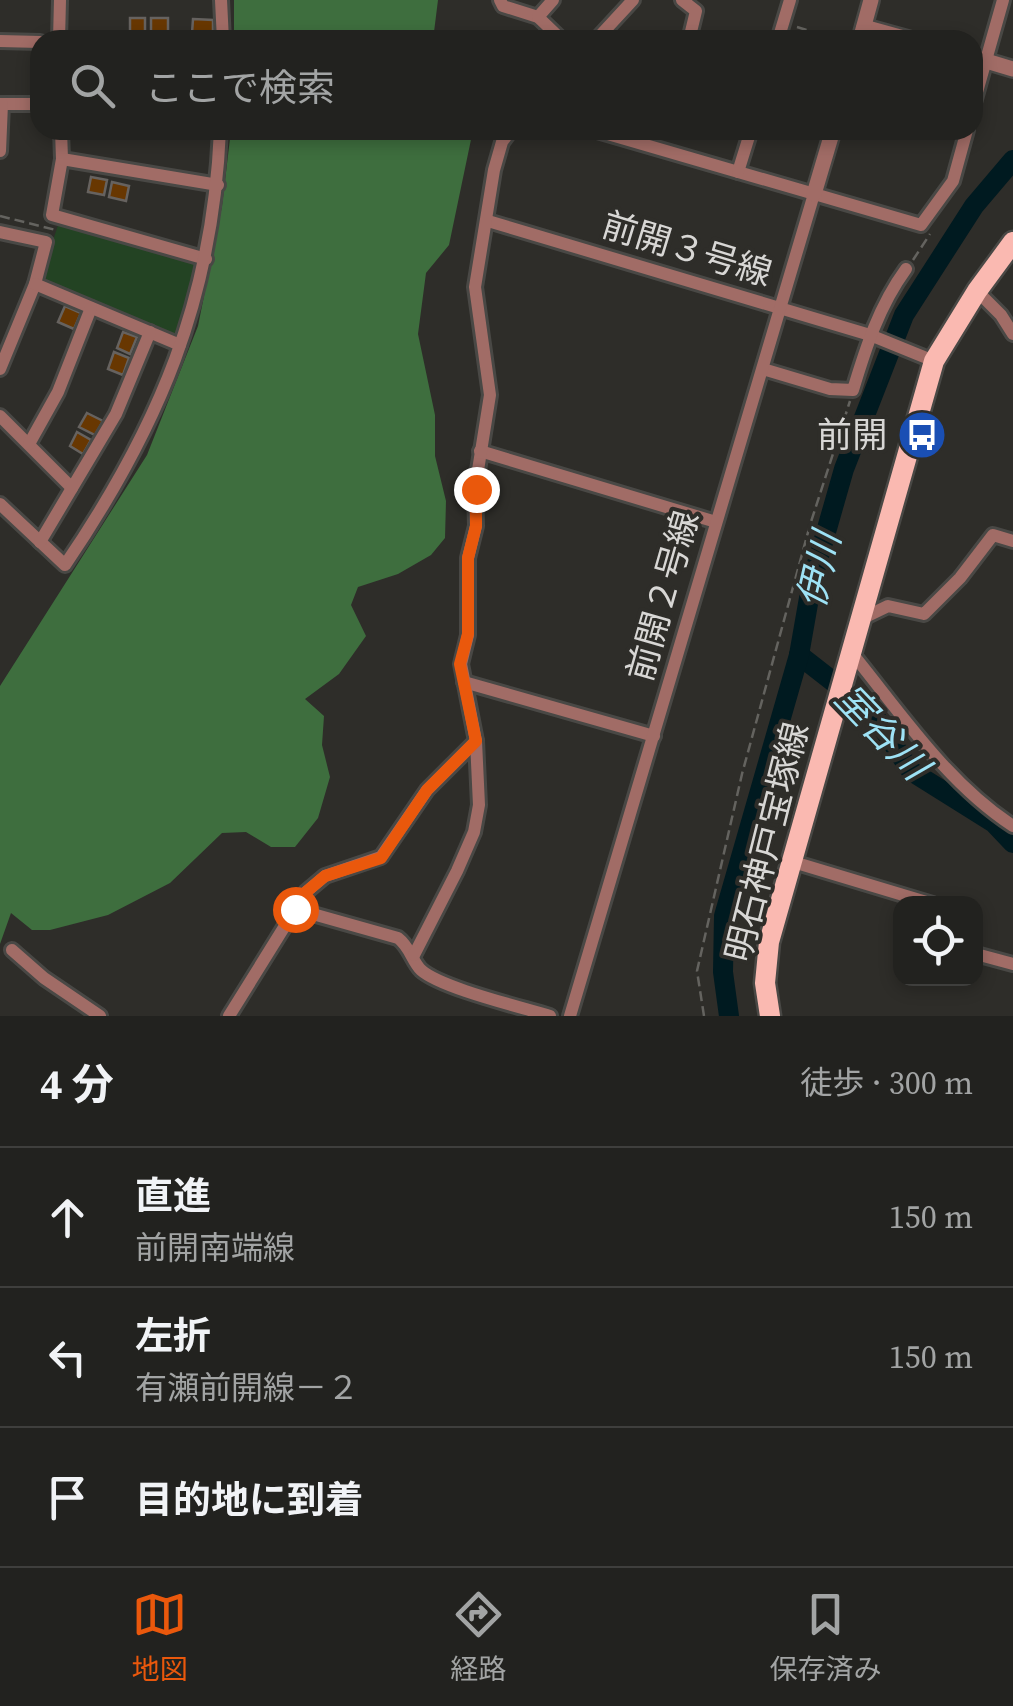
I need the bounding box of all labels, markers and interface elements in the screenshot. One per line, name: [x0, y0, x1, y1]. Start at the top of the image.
search box: [30, 30, 983, 140]
icon: search: [65, 58, 120, 113]
text: ここで検索: [145, 62, 335, 114]
street label: 前開３号線: [596, 200, 778, 298]
bus stop icon: 前開: [896, 409, 948, 461]
place label: 前開: [817, 411, 887, 459]
route end: [454, 467, 500, 513]
street label: 前開２号線: [616, 505, 710, 687]
water label: 伊川: [785, 523, 854, 613]
water label: 室谷川: [824, 673, 943, 794]
street label: 明石神戸宝塚線: [714, 717, 820, 967]
route start: [273, 887, 319, 933]
map controls: [893, 896, 983, 986]
button: locate: [893, 896, 983, 986]
text: 4 分: [40, 1055, 114, 1113]
text: 徒歩 · 300 m: [800, 1061, 973, 1105]
text: 直進: [135, 1170, 211, 1222]
icon: ahead: [40, 1190, 95, 1245]
text: 150 m: [889, 1195, 973, 1239]
text: 前開南端線: [135, 1226, 295, 1270]
text: 左折: [135, 1310, 211, 1362]
icon: left: [40, 1330, 95, 1385]
text: 150 m: [889, 1335, 973, 1379]
text: 有瀬前開線－２: [135, 1366, 359, 1410]
icon: arrive: [40, 1470, 95, 1525]
text: 目的地に到着: [135, 1474, 363, 1526]
tab: 地図: [131, 1587, 188, 1688]
tab: 経路: [450, 1587, 507, 1688]
tab: 保存済み: [769, 1587, 882, 1688]

